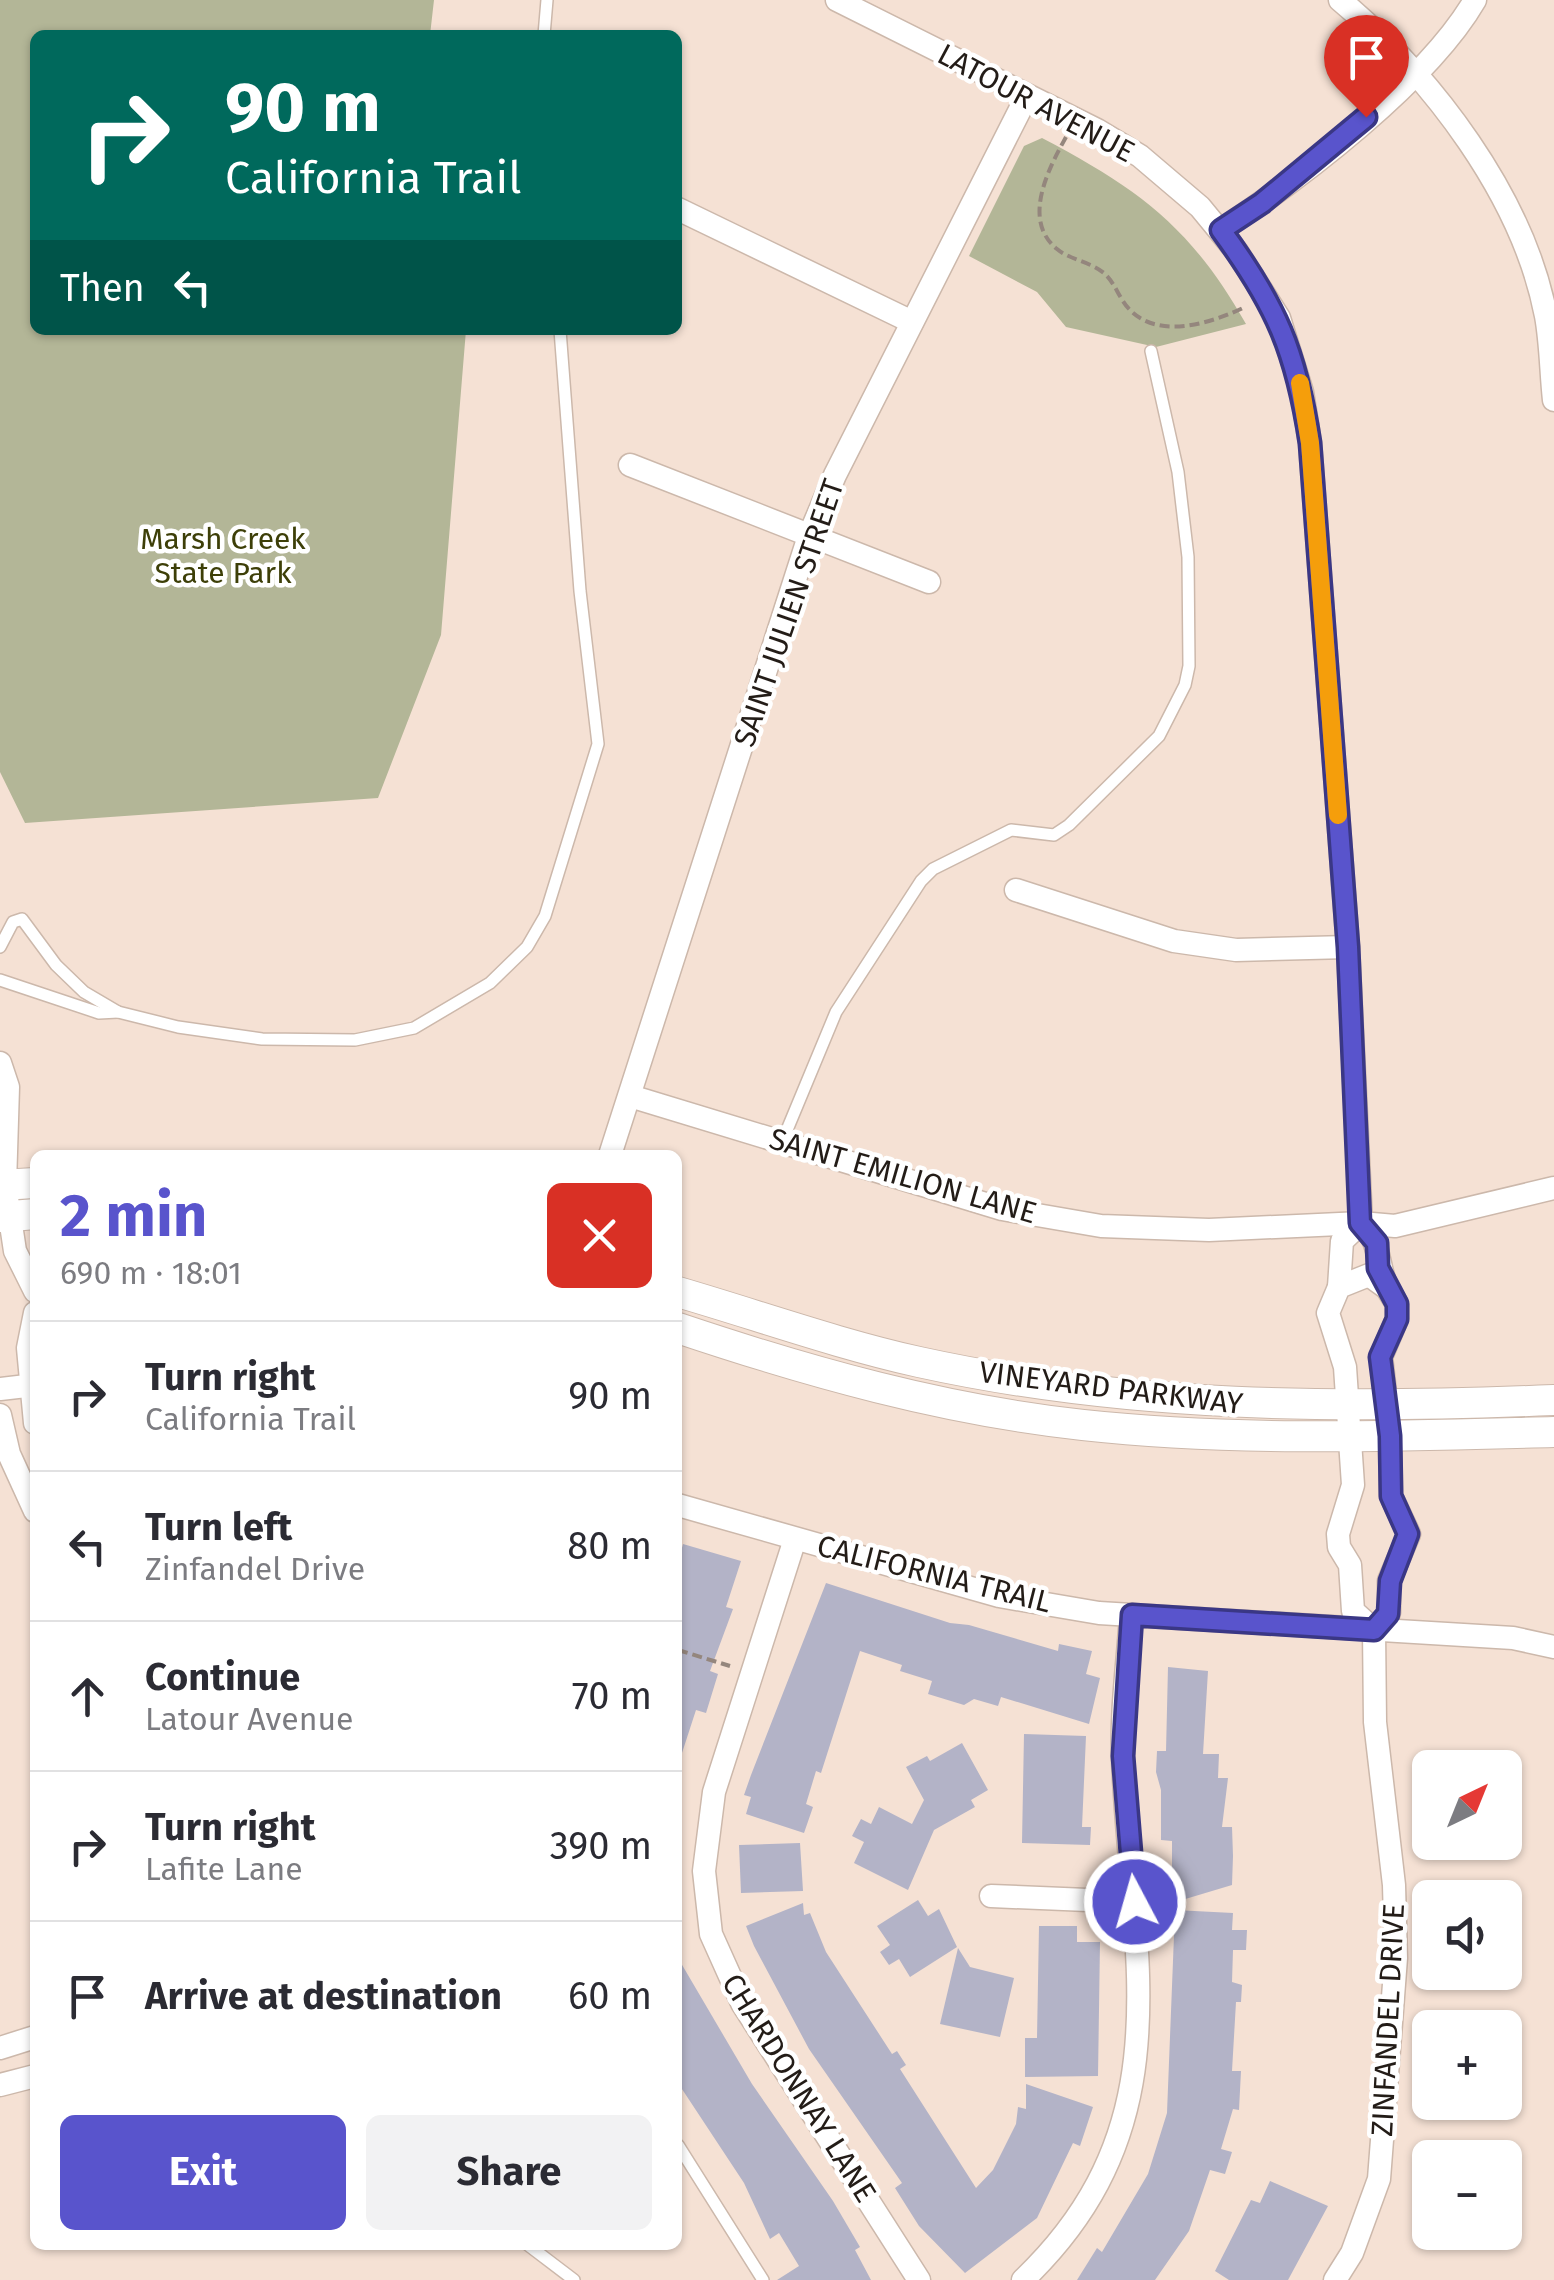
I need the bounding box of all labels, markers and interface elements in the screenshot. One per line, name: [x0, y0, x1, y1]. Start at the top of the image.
pin: [1324, 15, 1409, 118]
icon: arrive: [1339, 30, 1394, 85]
street label: LATOUR AVENUE: [931, 36, 1141, 170]
text: 90 m: [225, 66, 381, 150]
icon: right: [60, 70, 190, 200]
text: California Trail: [225, 151, 521, 205]
icon: left: [165, 260, 220, 315]
text: Then: [60, 265, 145, 311]
street label: SAINT JULIEN STREET: [726, 474, 852, 751]
park label: Marsh Creek State Park: [140, 521, 306, 591]
street label: SAINT EMILION LANE: [765, 1121, 1041, 1231]
text: 2 min: [60, 1180, 207, 1252]
button: close: [547, 1183, 652, 1288]
text: 690 m · 18:01: [60, 1254, 242, 1292]
text: Turn right: [145, 1354, 315, 1400]
street label: VINEYARD PARKWAY: [977, 1354, 1245, 1422]
icon: right: [60, 1369, 115, 1424]
text: 90 m: [568, 1373, 652, 1419]
text: California Trail: [145, 1400, 356, 1438]
text: Turn left: [145, 1504, 292, 1550]
icon: left: [60, 1519, 115, 1574]
text: 80 m: [567, 1523, 652, 1569]
street label: CALIFORNIA TRAIL: [813, 1528, 1055, 1621]
text: Zinfandel Drive: [145, 1550, 365, 1588]
text: Continue: [145, 1654, 300, 1700]
icon: ahead: [60, 1669, 115, 1724]
text: 70 m: [572, 1673, 652, 1719]
text: Latour Avenue: [145, 1700, 353, 1738]
north arrow: [1412, 1750, 1522, 1860]
map controls: [1412, 1750, 1522, 2250]
text: Turn right: [145, 1804, 315, 1850]
icon: right: [60, 1819, 115, 1874]
text: 390 m: [550, 1823, 652, 1869]
text: Lafite Lane: [145, 1850, 303, 1888]
position arrow: [1083, 1850, 1187, 1954]
button: sound: [1412, 1880, 1522, 1990]
street label: ZINFANDEL DRIVE: [1364, 1903, 1412, 2137]
street label: CHARDONNAY LANE: [714, 1967, 884, 2209]
icon: arrive: [60, 1969, 115, 2024]
text: Arrive at destination: [145, 1973, 502, 2019]
text: 60 m: [568, 1973, 652, 2019]
button: +: [1412, 2010, 1522, 2120]
button: Exit: [60, 2115, 346, 2230]
button: Share: [366, 2115, 652, 2230]
button: −: [1412, 2140, 1522, 2250]

